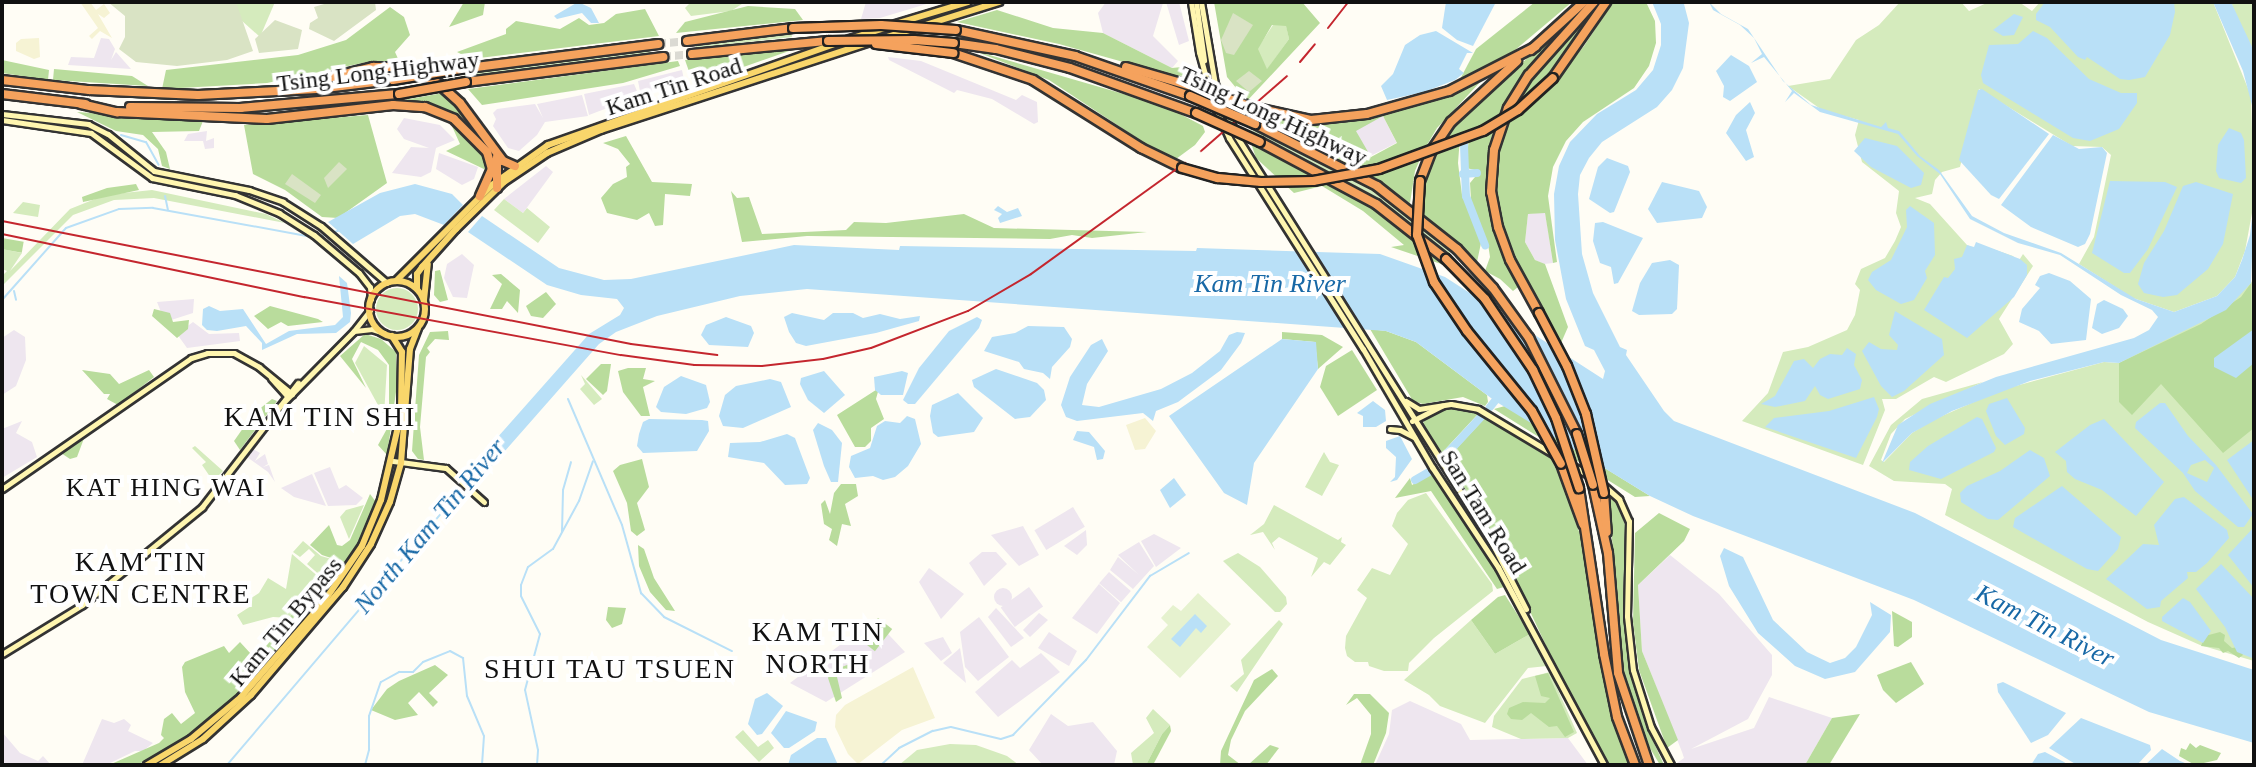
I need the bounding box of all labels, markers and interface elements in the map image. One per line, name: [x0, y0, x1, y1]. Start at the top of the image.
street label: Tsing Long Highway: [266, 44, 490, 100]
street label: Kam Tin Road: [596, 49, 752, 125]
street label: Tsing Long Highway: [1166, 56, 1380, 176]
water label: Kam Tin River: [1186, 268, 1354, 300]
district label: KAM TIN SHI: [229, 400, 411, 434]
water label: North Kam Tin River: [340, 423, 520, 629]
street label: San Tam Road: [1429, 437, 1537, 587]
district label: KAT HING WAI: [70, 472, 262, 504]
district label: KAM TIN TOWN CENTRE: [33, 545, 249, 611]
street label: Kam Tin Bypass: [218, 545, 354, 699]
water label: Kam Tin River: [1963, 574, 2127, 678]
district label: KAM TIN NORTH: [757, 615, 879, 681]
district label: SHUI TAU TSUEN: [486, 652, 734, 686]

